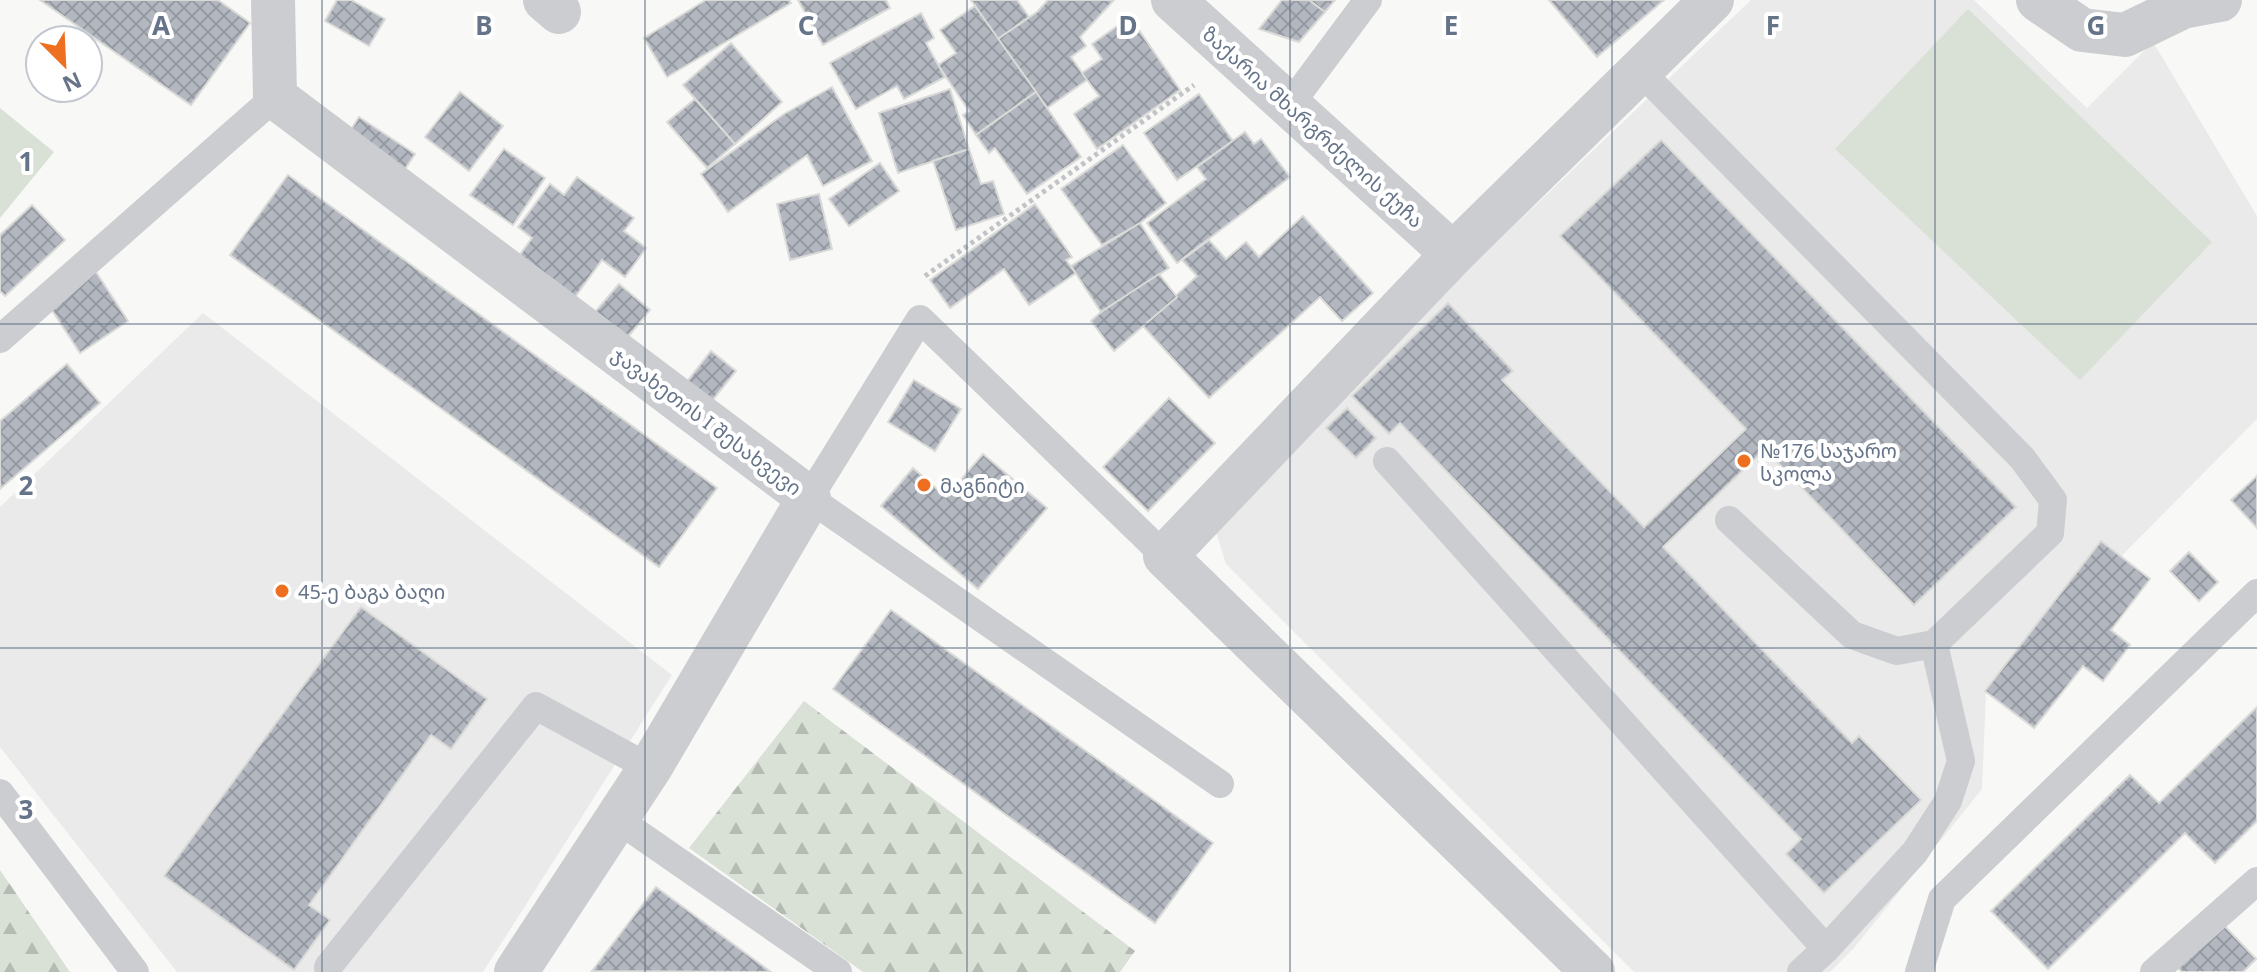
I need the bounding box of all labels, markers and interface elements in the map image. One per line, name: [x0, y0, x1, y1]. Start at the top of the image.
text: A: [152, 7, 170, 43]
text: B: [475, 7, 493, 43]
text: C: [798, 7, 814, 43]
text: D: [1118, 7, 1138, 43]
text: E: [1444, 7, 1458, 43]
text: F: [1766, 7, 1780, 43]
text: G: [2087, 7, 2105, 43]
street label: ზაქარია მხარგრძელის ქუჩა: [1197, 20, 1429, 234]
north arrow: [24, 24, 104, 104]
text: N: [58, 66, 87, 101]
text: 1: [19, 143, 33, 179]
street label: ჯავახეთის I შესახვევი: [607, 341, 807, 501]
place label: №176 საჯარო სკოლა: [1760, 437, 1897, 487]
marker: №176 საჯარო სკოლა: [1735, 452, 1753, 470]
text: 2: [19, 467, 34, 503]
place label: მაგნიტი: [940, 472, 1025, 499]
marker: მაგნიტი: [915, 476, 933, 494]
place label: 45-ე ბაგა ბაღი: [298, 578, 445, 605]
marker: 45-ე ბაგა ბაღი: [273, 582, 291, 600]
text: 3: [19, 791, 33, 827]

